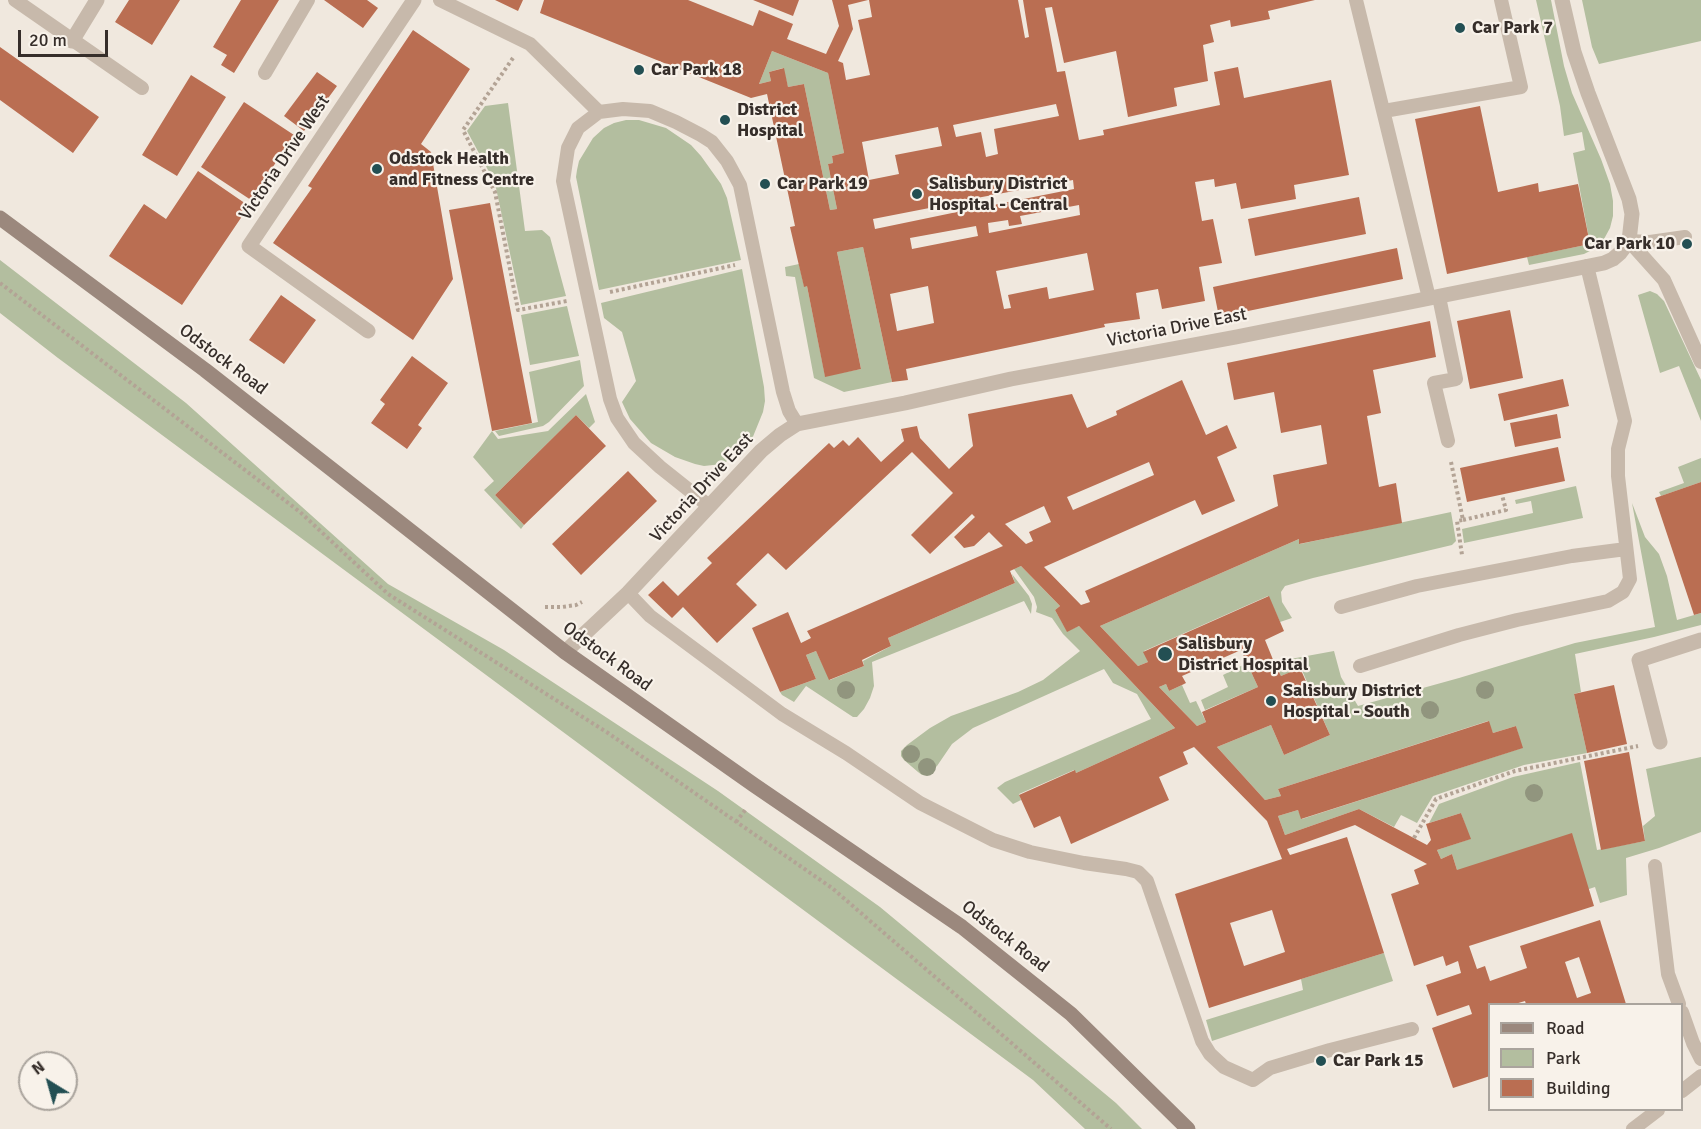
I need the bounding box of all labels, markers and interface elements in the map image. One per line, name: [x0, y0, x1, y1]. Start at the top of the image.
place label: Car Park 7: [1472, 17, 1553, 39]
scale bar: [21, 18, 111, 56]
marker: Car Park 7: [1453, 21, 1467, 35]
text: 20 m: [29, 29, 67, 51]
place label: Car Park 18: [651, 59, 742, 81]
marker: Car Park 18: [632, 63, 646, 77]
street label: Victoria Drive West: [235, 91, 335, 225]
place label: District Hospital: [737, 99, 803, 142]
marker: District Hospital: [718, 113, 732, 127]
place label: Odstock Health and Fitness Centre: [389, 148, 534, 190]
marker: Odstock Health and Fitness Centre: [370, 162, 384, 176]
place label: Car Park 19: [777, 173, 868, 195]
place label: Salisbury District Hospital - Central: [929, 173, 1068, 216]
marker: Car Park 19: [758, 177, 772, 191]
marker: Salisbury District Hospital - Central: [910, 187, 924, 201]
place label: Car Park 10: [1584, 233, 1675, 255]
marker: Car Park 10: [1680, 237, 1694, 251]
street label: Victoria Drive East: [1105, 304, 1249, 352]
street label: Odstock Road: [175, 320, 271, 400]
street label: Victoria Drive East: [646, 429, 758, 547]
street label: Odstock Road: [558, 617, 656, 697]
place label: Salisbury District Hospital: [1178, 633, 1308, 676]
marker: Salisbury District Hospital: [1156, 645, 1174, 663]
place label: Salisbury District Hospital - South: [1283, 680, 1421, 722]
marker: Salisbury District Hospital - South: [1264, 694, 1278, 708]
street label: Odstock Road: [957, 896, 1053, 978]
legend: [1488, 1003, 1683, 1111]
text: Road: [1546, 1017, 1585, 1039]
text: Park: [1546, 1047, 1581, 1069]
place label: Car Park 15: [1333, 1050, 1424, 1072]
north arrow: [18, 1051, 78, 1111]
marker: Car Park 15: [1314, 1054, 1328, 1068]
text: N: [28, 1057, 49, 1080]
text: Building: [1546, 1077, 1610, 1099]

